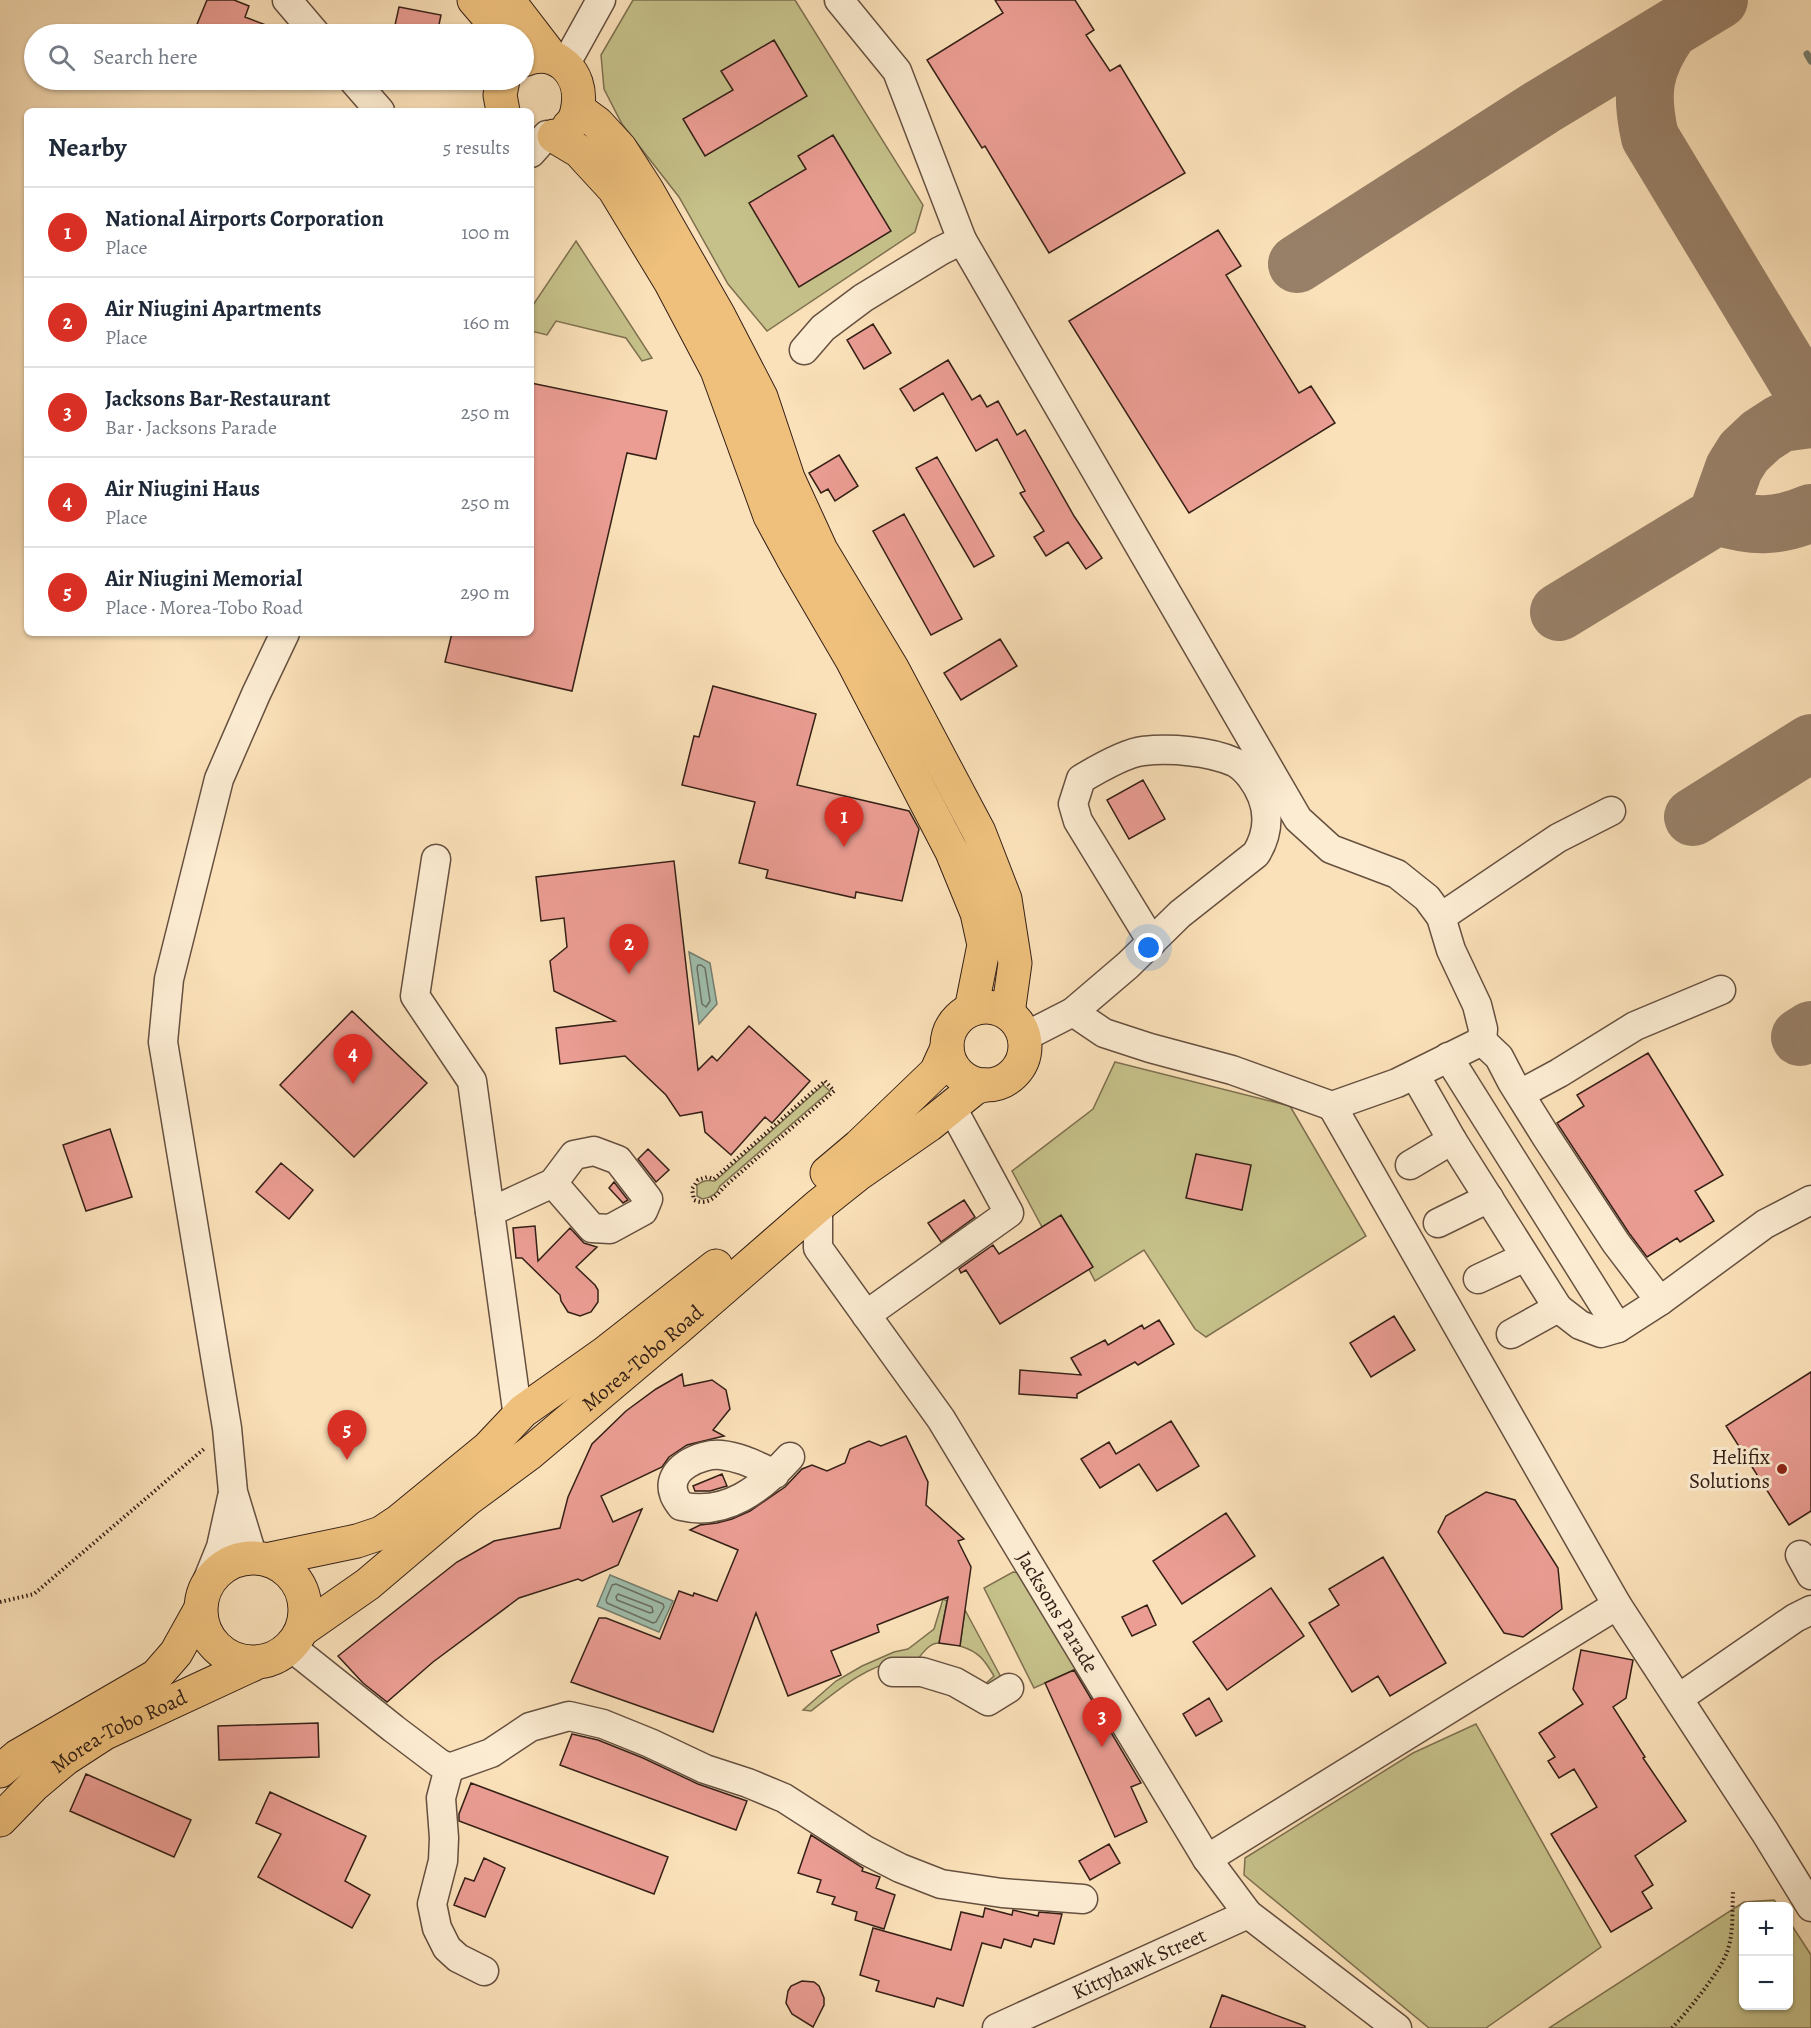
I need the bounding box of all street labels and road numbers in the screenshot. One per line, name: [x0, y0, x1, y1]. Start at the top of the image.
street label: Morea-Tobo Road: [576, 1298, 710, 1418]
street label: Jacksons Parade: [1010, 1546, 1105, 1678]
street label: Morea-Tobo Road: [45, 1683, 192, 1779]
street label: Kittyhawk Street: [1068, 1921, 1210, 2006]

